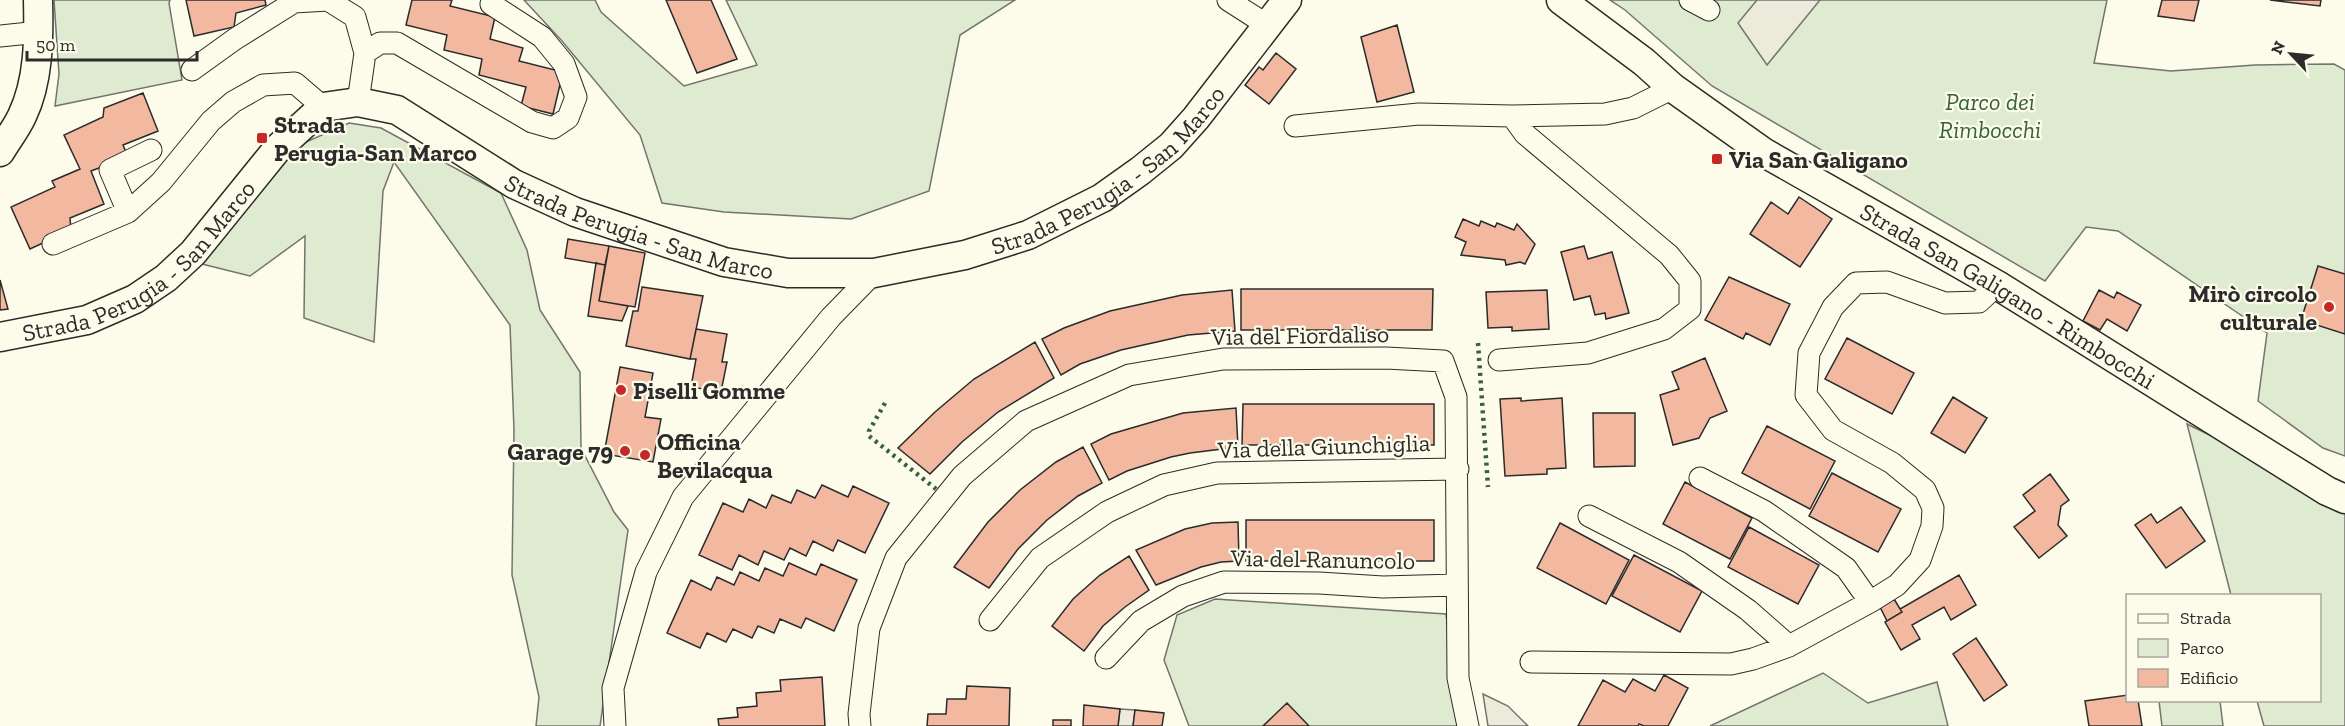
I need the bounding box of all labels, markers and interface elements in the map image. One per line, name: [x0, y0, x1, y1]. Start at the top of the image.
scale bar: [27, 24, 196, 62]
north arrow: [2261, 24, 2321, 84]
text: 50 m: [36, 34, 76, 56]
text: N: [2267, 38, 2289, 57]
street label: Strada Perugia - San Marco: [987, 80, 1230, 260]
park label: Parco dei Rimbocchi: [1939, 87, 2041, 144]
place label: Strada Perugia-San Marco: [274, 110, 477, 167]
marker: Strada Perugia-San Marco: [255, 131, 269, 145]
place label: Via San Galigano: [1729, 145, 1908, 174]
marker: Via San Galigano: [1710, 152, 1724, 166]
street label: Strada Perugia - San Marco: [500, 168, 776, 285]
street label: Strada Perugia - San Marco: [20, 174, 261, 347]
street label: Strada San Galigano - Rimbocchi: [1856, 196, 2161, 395]
place label: Mirò circolo culturale: [2188, 279, 2317, 336]
marker: Mirò circolo culturale: [2322, 300, 2336, 314]
street label: Via del Fiordaliso: [1210, 319, 1389, 351]
place label: Piselli Gomme: [633, 376, 785, 405]
marker: Piselli Gomme: [614, 383, 628, 397]
place label: Officina Bevilacqua: [657, 427, 773, 484]
street label: Via della Giunchiglia: [1216, 428, 1431, 464]
place label: Garage 79: [507, 437, 613, 466]
marker: Garage 79: [618, 444, 632, 458]
marker: Officina Bevilacqua: [638, 448, 652, 462]
street label: Via del Ranuncolo: [1229, 543, 1416, 575]
legend: [2126, 594, 2321, 702]
text: Strada: [2180, 607, 2231, 629]
text: Parco: [2180, 637, 2224, 659]
text: Edificio: [2180, 667, 2238, 689]

